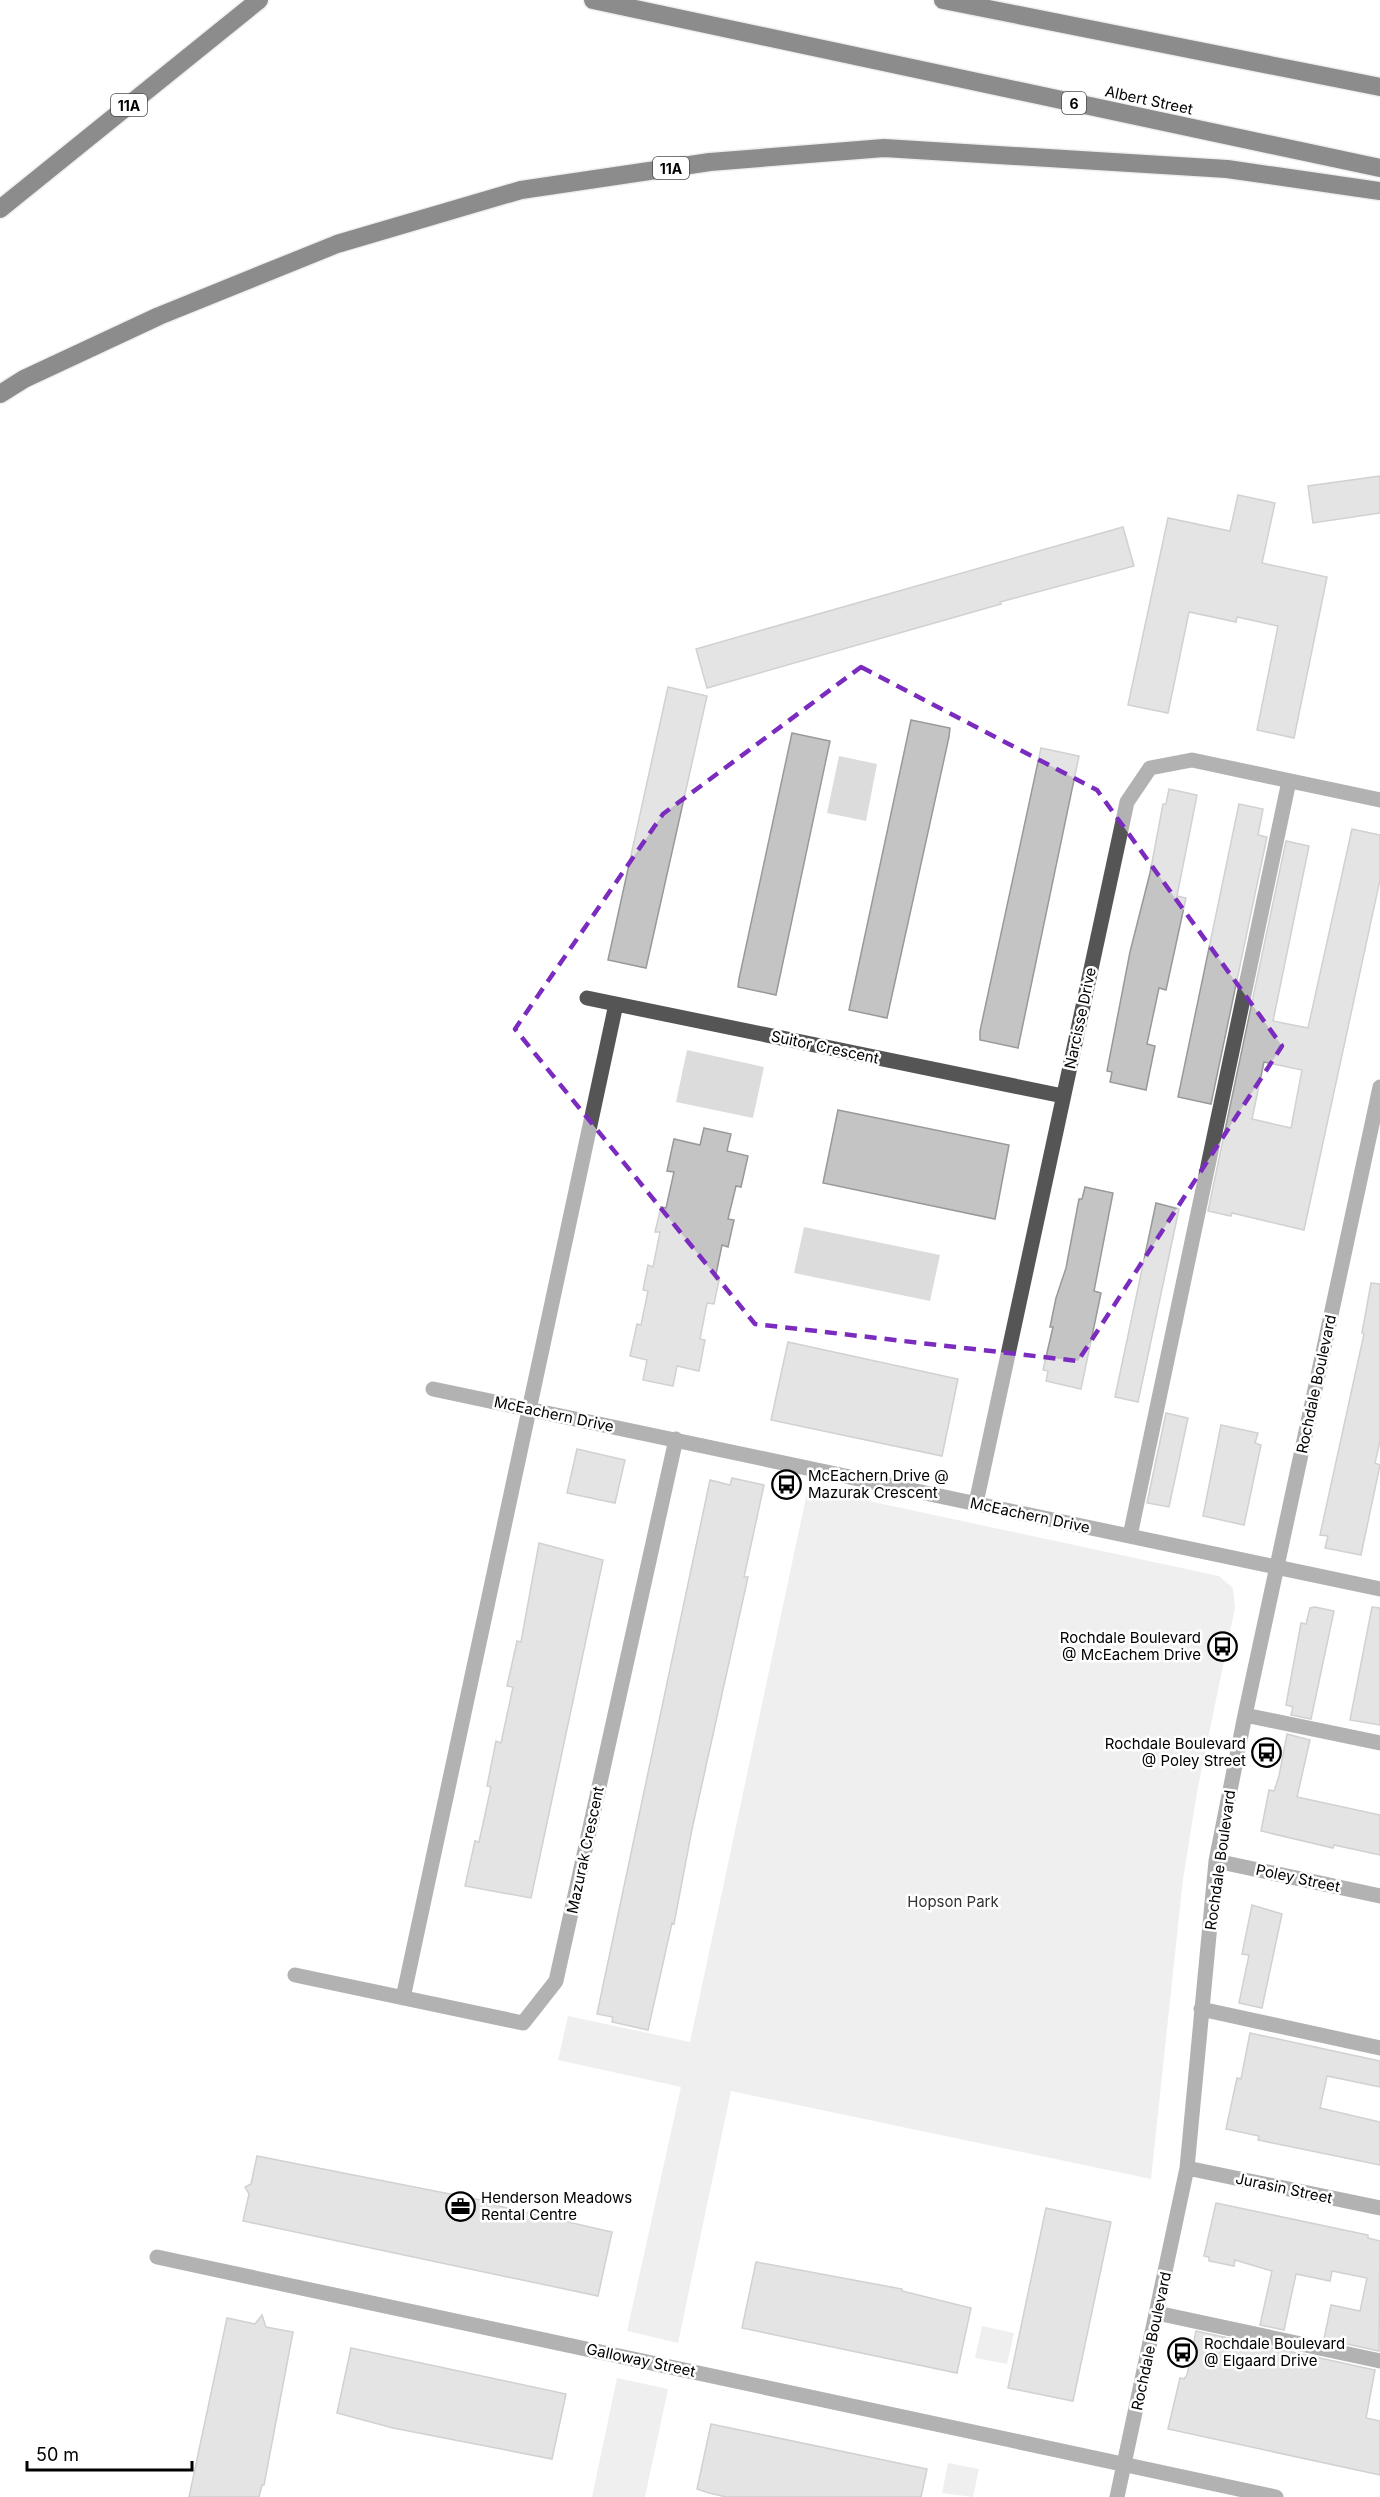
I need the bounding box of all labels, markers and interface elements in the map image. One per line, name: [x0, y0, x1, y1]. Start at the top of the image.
street label: Albert Street: [1103, 81, 1195, 119]
road number: 6: [1062, 92, 1086, 114]
road number: 11A: [111, 94, 147, 116]
road number: 11A: [653, 157, 689, 179]
street label: Narcisse Drive: [1060, 965, 1100, 1071]
street label: Suitor Crescent: [769, 1026, 881, 1068]
street label: Rochdale Boulevard: [1292, 1313, 1340, 1455]
street label: McEachern Drive: [492, 1392, 616, 1436]
place label: McEachern Drive @ Mazurak Crescent: [808, 1466, 949, 1502]
bus stop icon: McEachern Drive @ Mazurak Crescent: [771, 1468, 803, 1500]
street label: McEachern Drive: [968, 1493, 1092, 1537]
place label: Rochdale Boulevard @ McEachem Drive: [1060, 1628, 1201, 1664]
bus stop icon: Rochdale Boulevard @ McEachem Drive: [1206, 1630, 1238, 1662]
place label: Rochdale Boulevard @ Poley Street: [1105, 1734, 1246, 1770]
bus stop icon: Rochdale Boulevard @ Poley Street: [1251, 1736, 1283, 1768]
street label: Mazurak Crescent: [562, 1784, 608, 1915]
street label: Rochdale Boulevard: [1201, 1789, 1239, 1931]
street label: Poley Street: [1254, 1860, 1342, 1896]
park label: Hopson Park: [907, 1892, 999, 1911]
street label: Jurasin Street: [1234, 2168, 1334, 2208]
place label: Henderson Meadows Rental Centre: [481, 2188, 632, 2224]
office icon: Henderson Meadows Rental Centre: [444, 2190, 476, 2222]
street label: Rochdale Boulevard: [1127, 2270, 1175, 2412]
place label: Rochdale Boulevard @ Elgaard Drive: [1204, 2334, 1345, 2370]
bus stop icon: Rochdale Boulevard @ Elgaard Drive: [1167, 2336, 1199, 2368]
street label: Galloway Street: [585, 2339, 697, 2381]
scale bar: [27, 2434, 192, 2472]
text: 50 m: [36, 2444, 79, 2465]

